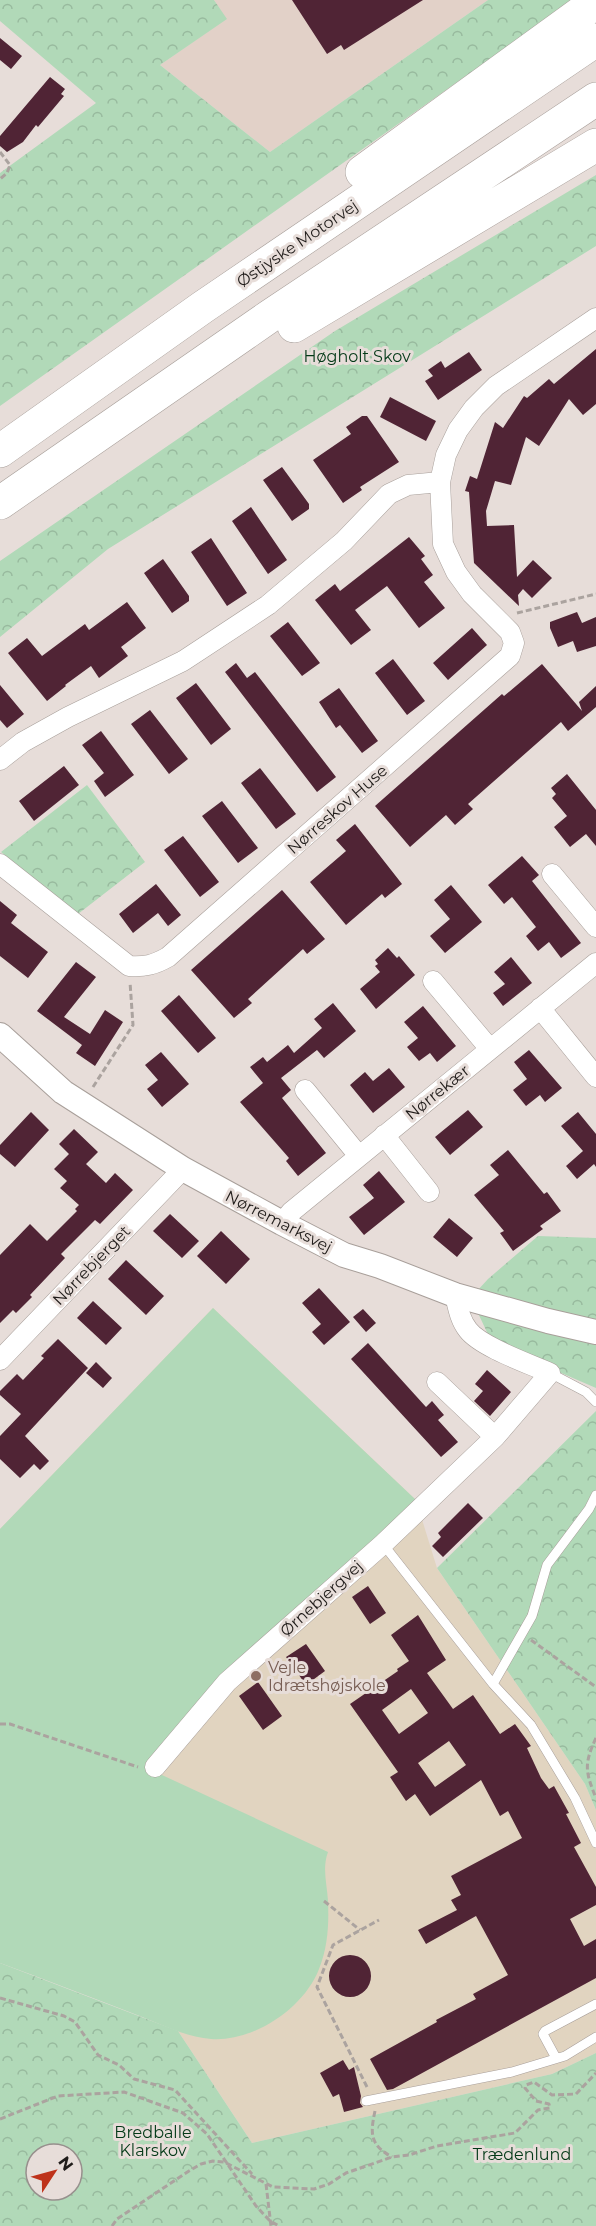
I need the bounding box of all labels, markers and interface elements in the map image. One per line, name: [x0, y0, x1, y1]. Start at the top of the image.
street label: Østjyske Motorvej: [233, 196, 361, 291]
park label: Høgholt Skov: [303, 347, 411, 366]
street label: Nørreskov Huse: [283, 761, 391, 858]
street label: Nørrekær: [401, 1061, 473, 1124]
street label: Nørremarksvej: [222, 1186, 335, 1257]
street label: Nørrebjerget: [49, 1221, 134, 1309]
street label: Ørnebjergvej: [276, 1556, 367, 1640]
place label: Vejle Idrætshøjskole: [268, 1658, 386, 1695]
marker: Vejle Idrætshøjskole: [249, 1669, 263, 1683]
park label: Bredballe Klarskov: [114, 2123, 192, 2160]
north arrow: [24, 2142, 84, 2202]
park label: Trædenlund: [473, 2145, 571, 2164]
text: N: [54, 2153, 77, 2174]

